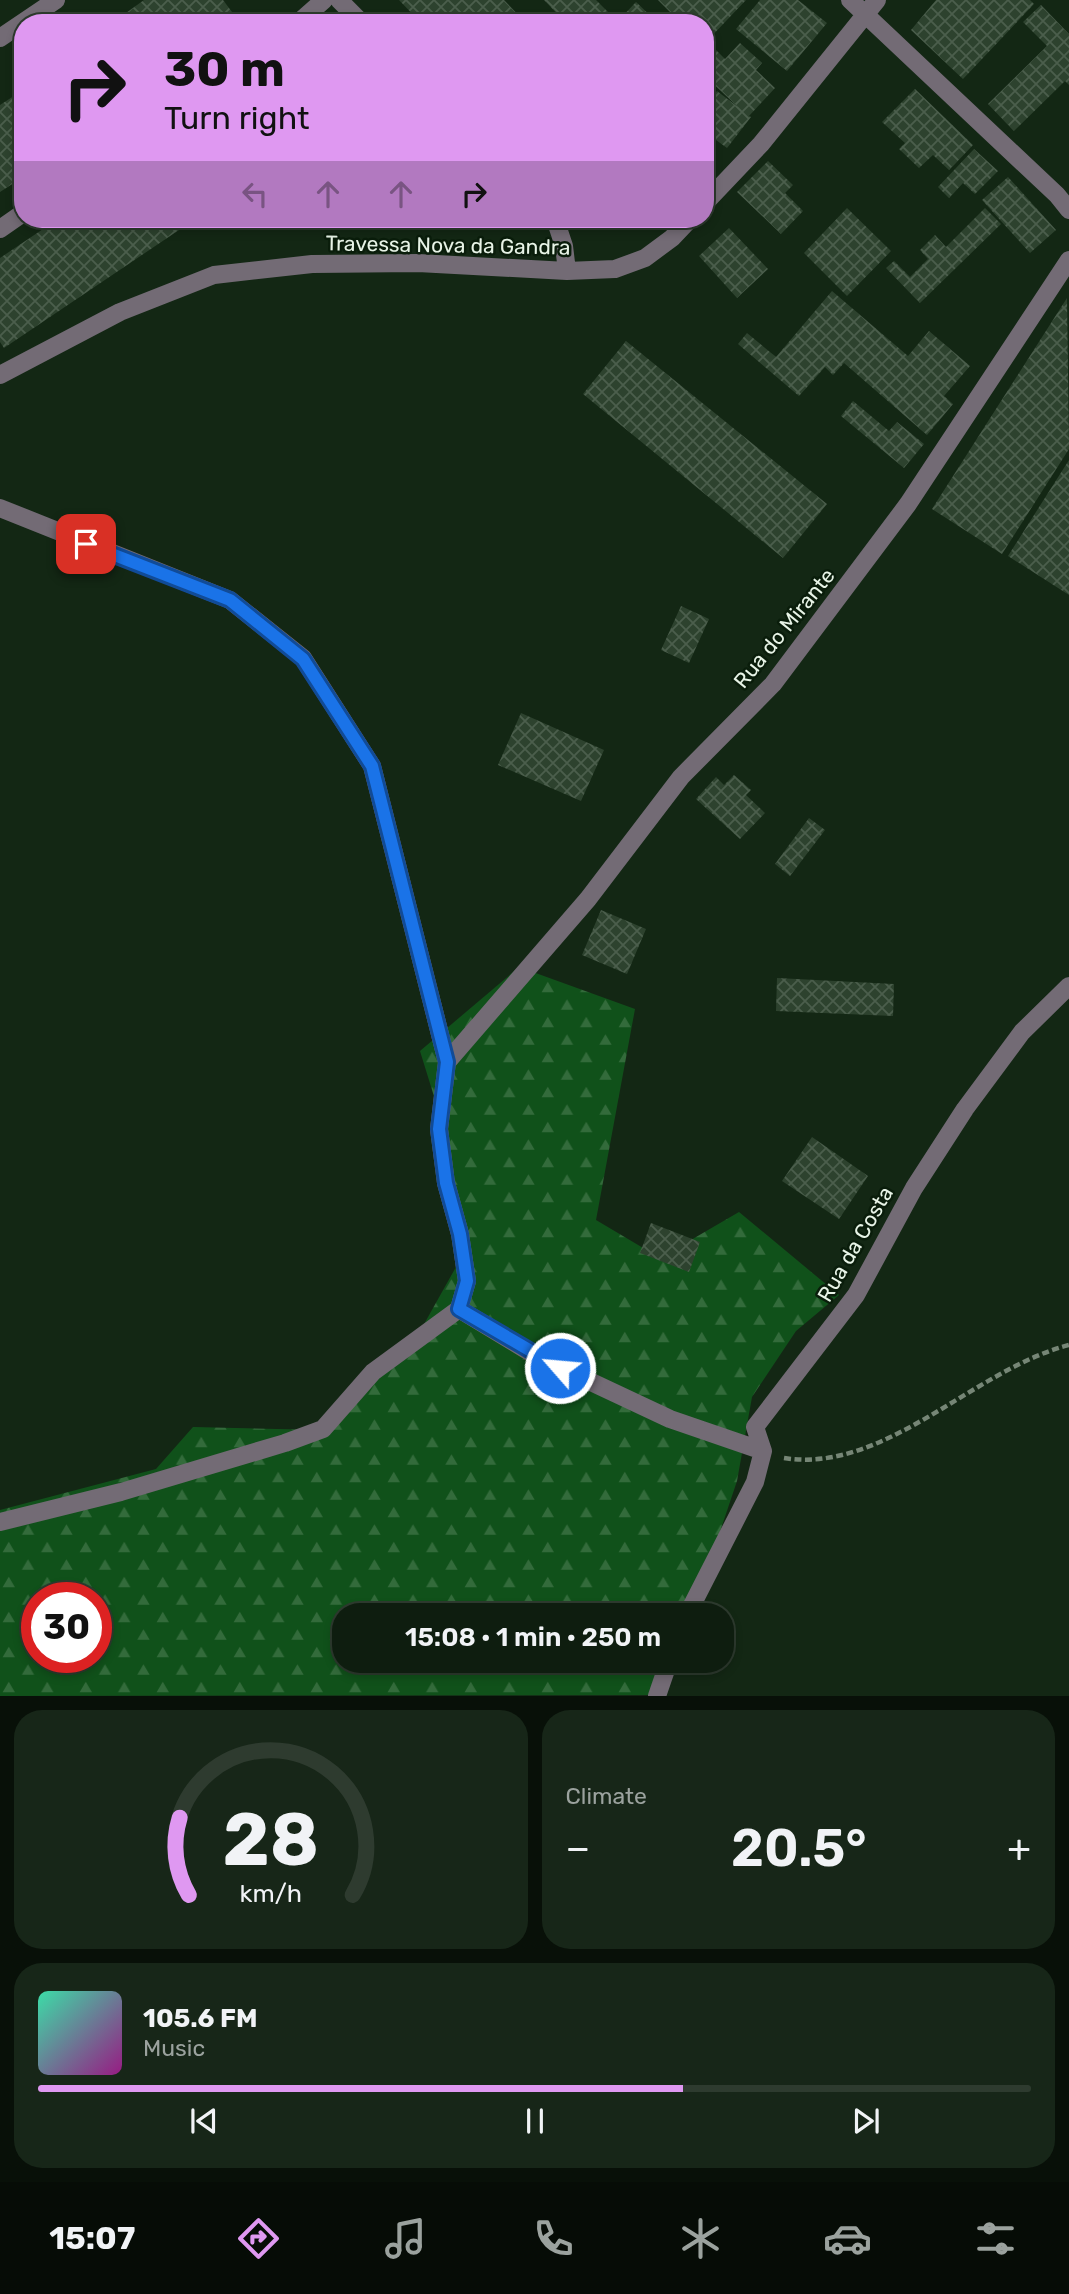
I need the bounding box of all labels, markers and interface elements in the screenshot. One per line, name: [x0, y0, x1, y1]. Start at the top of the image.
text: 30 m: [164, 40, 285, 98]
icon: right: [49, 42, 140, 133]
text: Turn right: [164, 99, 309, 137]
icon: left: [236, 175, 274, 213]
icon: ahead: [309, 175, 347, 213]
icon: ahead: [382, 175, 420, 213]
icon: right: [455, 175, 493, 213]
street label: Travessa Nova da Gandra: [325, 230, 571, 260]
pin: [56, 514, 116, 574]
icon: arrive: [67, 525, 105, 563]
street label: Rua do Mirante: [728, 563, 840, 693]
street label: Rua da Costa: [812, 1182, 898, 1306]
position arrow: [523, 1331, 597, 1405]
speed limit sign: 30: [21, 1582, 112, 1673]
text: 15:08 · 1 min · 250 m: [405, 1622, 661, 1653]
text: Climate: [566, 1782, 647, 1810]
text: 28: [222, 1798, 319, 1884]
text: 20.5°: [731, 1817, 867, 1879]
text: −: [566, 1825, 590, 1871]
text: +: [1007, 1825, 1031, 1871]
text: km/h: [240, 1879, 302, 1908]
text: 105.6 FM: [143, 2003, 258, 2034]
text: Music: [143, 2034, 205, 2062]
icon: previous: [185, 2102, 223, 2140]
icon: pause: [516, 2102, 554, 2140]
icon: next: [847, 2102, 885, 2140]
icon: directions: [234, 2214, 283, 2263]
icon: music: [381, 2214, 430, 2263]
icon: phone: [529, 2214, 578, 2263]
icon: climate: [676, 2214, 725, 2263]
icon: car: [823, 2214, 872, 2263]
icon: filters: [971, 2214, 1020, 2263]
text: 15:07: [49, 2219, 135, 2257]

